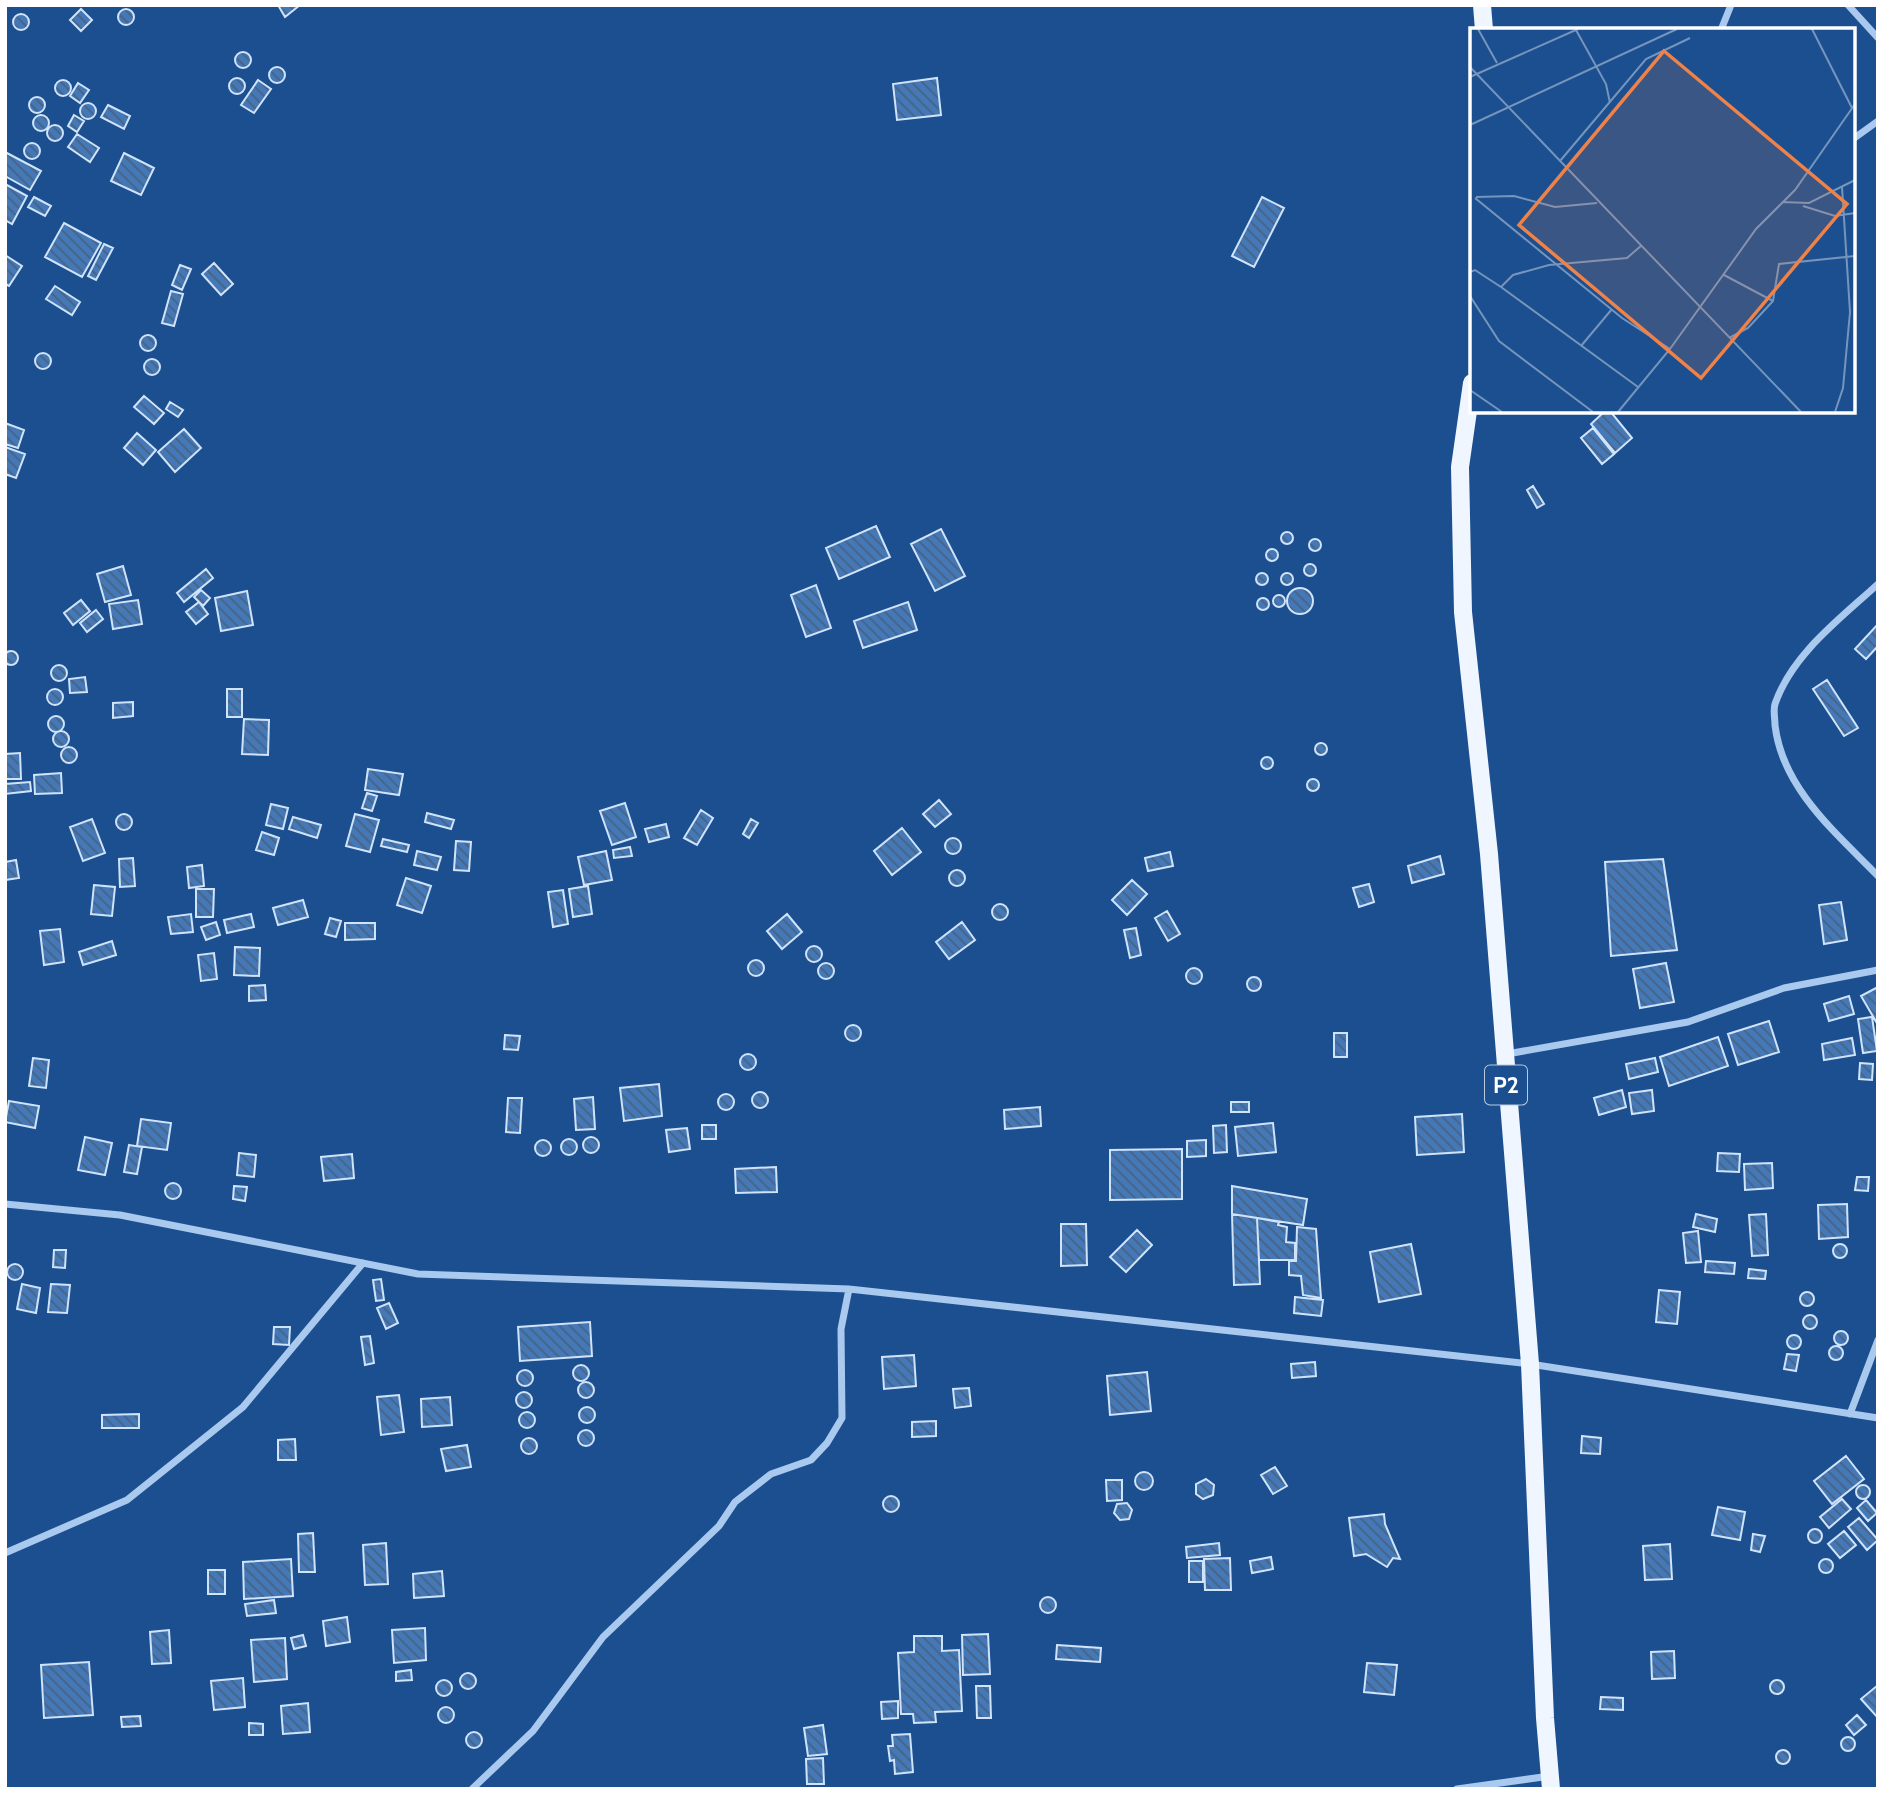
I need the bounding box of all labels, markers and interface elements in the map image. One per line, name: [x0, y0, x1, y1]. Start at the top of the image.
inset map: [1470, 28, 1855, 413]
road number: P2: [1485, 1066, 1527, 1104]

